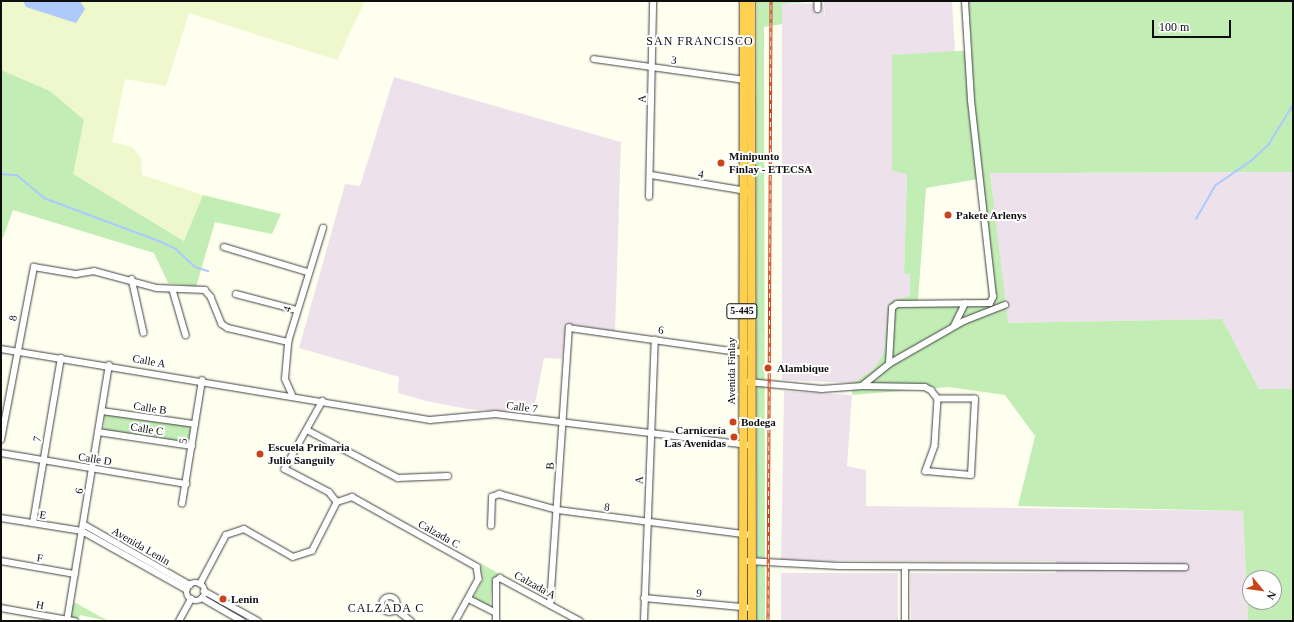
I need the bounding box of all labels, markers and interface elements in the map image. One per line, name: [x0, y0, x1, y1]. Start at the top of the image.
scale bar: [1154, 12, 1233, 38]
text: 100 m: [1159, 20, 1189, 34]
district label: SAN FRANCISCO: [646, 35, 754, 49]
street label: 3: [670, 53, 678, 67]
street label: A: [635, 95, 649, 103]
place label: Minipunto Finlay - ETECSA: [729, 150, 812, 176]
marker: Minipunto Finlay - ETECSA: [716, 158, 726, 168]
street label: 4: [697, 167, 705, 181]
place label: Pakete Arlenys: [956, 208, 1027, 222]
marker: Pakete Arlenys: [943, 210, 953, 220]
road number: 5-445: [726, 303, 758, 319]
street label: 4: [280, 304, 294, 314]
street label: 8: [6, 314, 20, 322]
street label: 6: [657, 323, 665, 337]
street label: Avenida Finlay: [724, 337, 738, 405]
street label: Calle A: [131, 352, 167, 370]
place label: Alambique: [777, 361, 829, 375]
marker: Alambique: [762, 362, 774, 374]
street label: Calle B: [133, 399, 167, 417]
street label: Calle 7: [506, 399, 538, 415]
place label: Bodega: [741, 415, 776, 429]
marker: Bodega: [728, 417, 738, 427]
street label: Calle C: [130, 420, 164, 438]
place label: Carnicería Las Avenidas: [664, 424, 726, 450]
marker: Carnicería Las Avenidas: [729, 432, 739, 442]
street label: 7: [30, 435, 44, 443]
street label: 5: [176, 437, 190, 445]
place label: Escuela Primaria Julio Sanguily: [268, 441, 350, 467]
marker: Escuela Primaria Julio Sanguily: [255, 449, 265, 459]
street label: Calle D: [77, 450, 113, 468]
street label: B: [543, 462, 557, 470]
street label: A: [632, 476, 646, 484]
street label: 6: [72, 487, 86, 495]
street label: 8: [603, 500, 611, 514]
street label: E: [39, 508, 47, 522]
street label: Calzada C: [416, 517, 462, 551]
street label: Avenida Lenin: [110, 524, 172, 568]
street label: F: [36, 551, 44, 565]
street label: Calzada A: [512, 568, 558, 602]
north arrow: [1242, 570, 1282, 610]
street label: 9: [696, 586, 702, 600]
text: N: [1264, 589, 1279, 602]
place label: Lenin: [231, 592, 259, 606]
marker: Lenin: [218, 594, 228, 604]
street label: H: [35, 598, 45, 612]
district label: CALZADA C: [347, 602, 425, 616]

